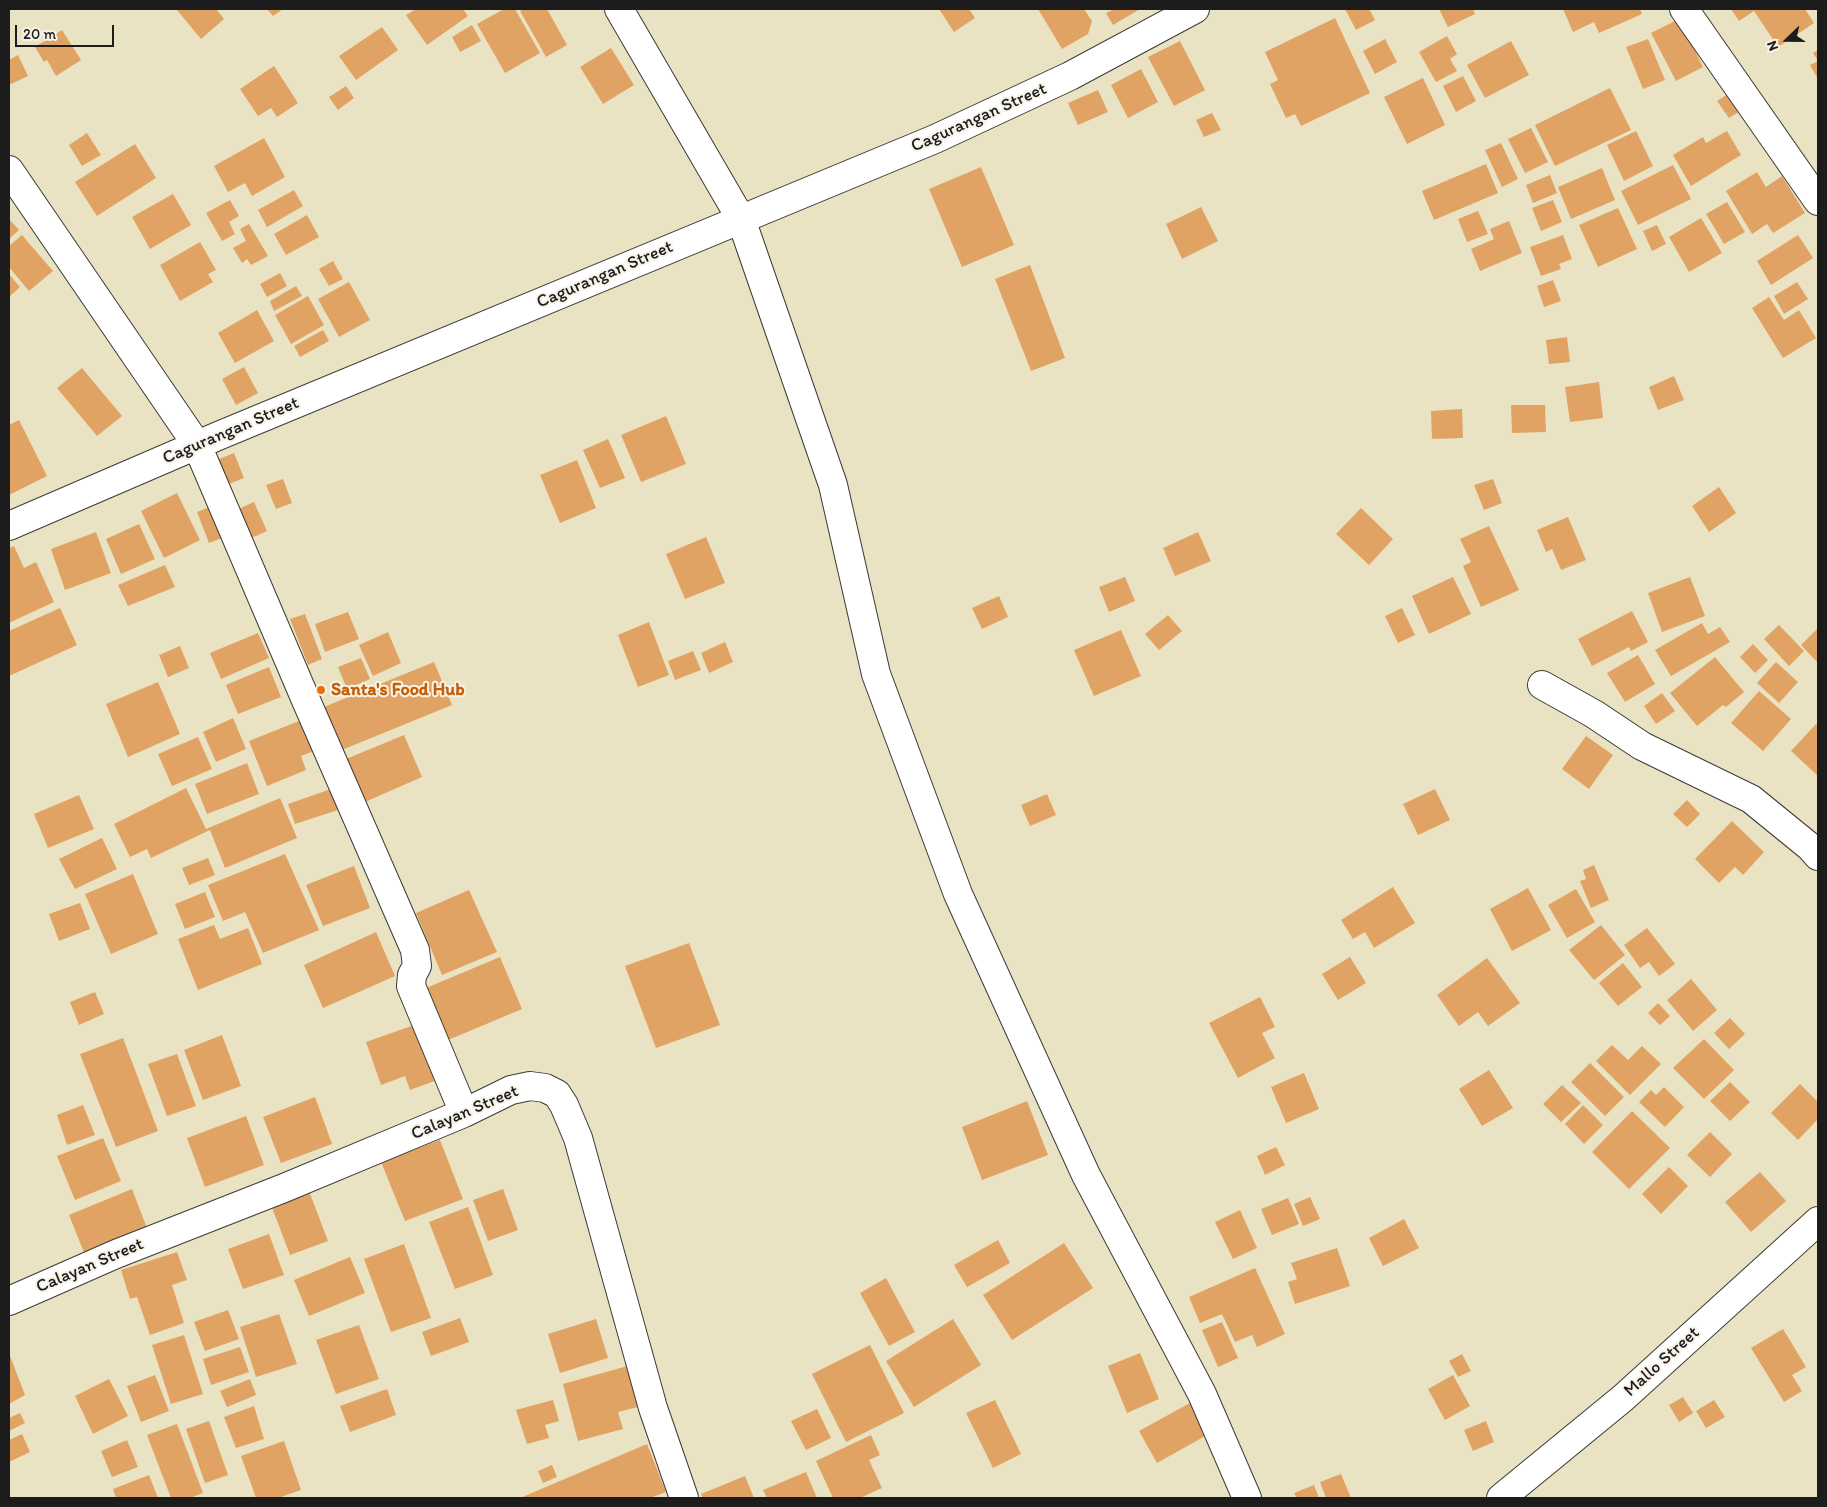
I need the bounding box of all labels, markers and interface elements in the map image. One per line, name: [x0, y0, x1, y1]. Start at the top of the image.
scale bar: [18, 15, 116, 47]
north arrow: [1762, 15, 1812, 65]
text: 20 m: [23, 25, 56, 43]
text: N: [1763, 38, 1782, 53]
street label: Cagurangan Street: [908, 78, 1050, 158]
street label: Cagurangan Street: [534, 237, 676, 313]
street label: Cagurangan Street: [160, 393, 302, 469]
place label: Santa's Food Hub: [331, 679, 465, 701]
marker: Santa's Food Hub: [315, 684, 327, 696]
street label: Calayan Street: [408, 1081, 522, 1145]
street label: Calayan Street: [33, 1234, 147, 1298]
street label: Mallo Street: [1620, 1322, 1704, 1402]

